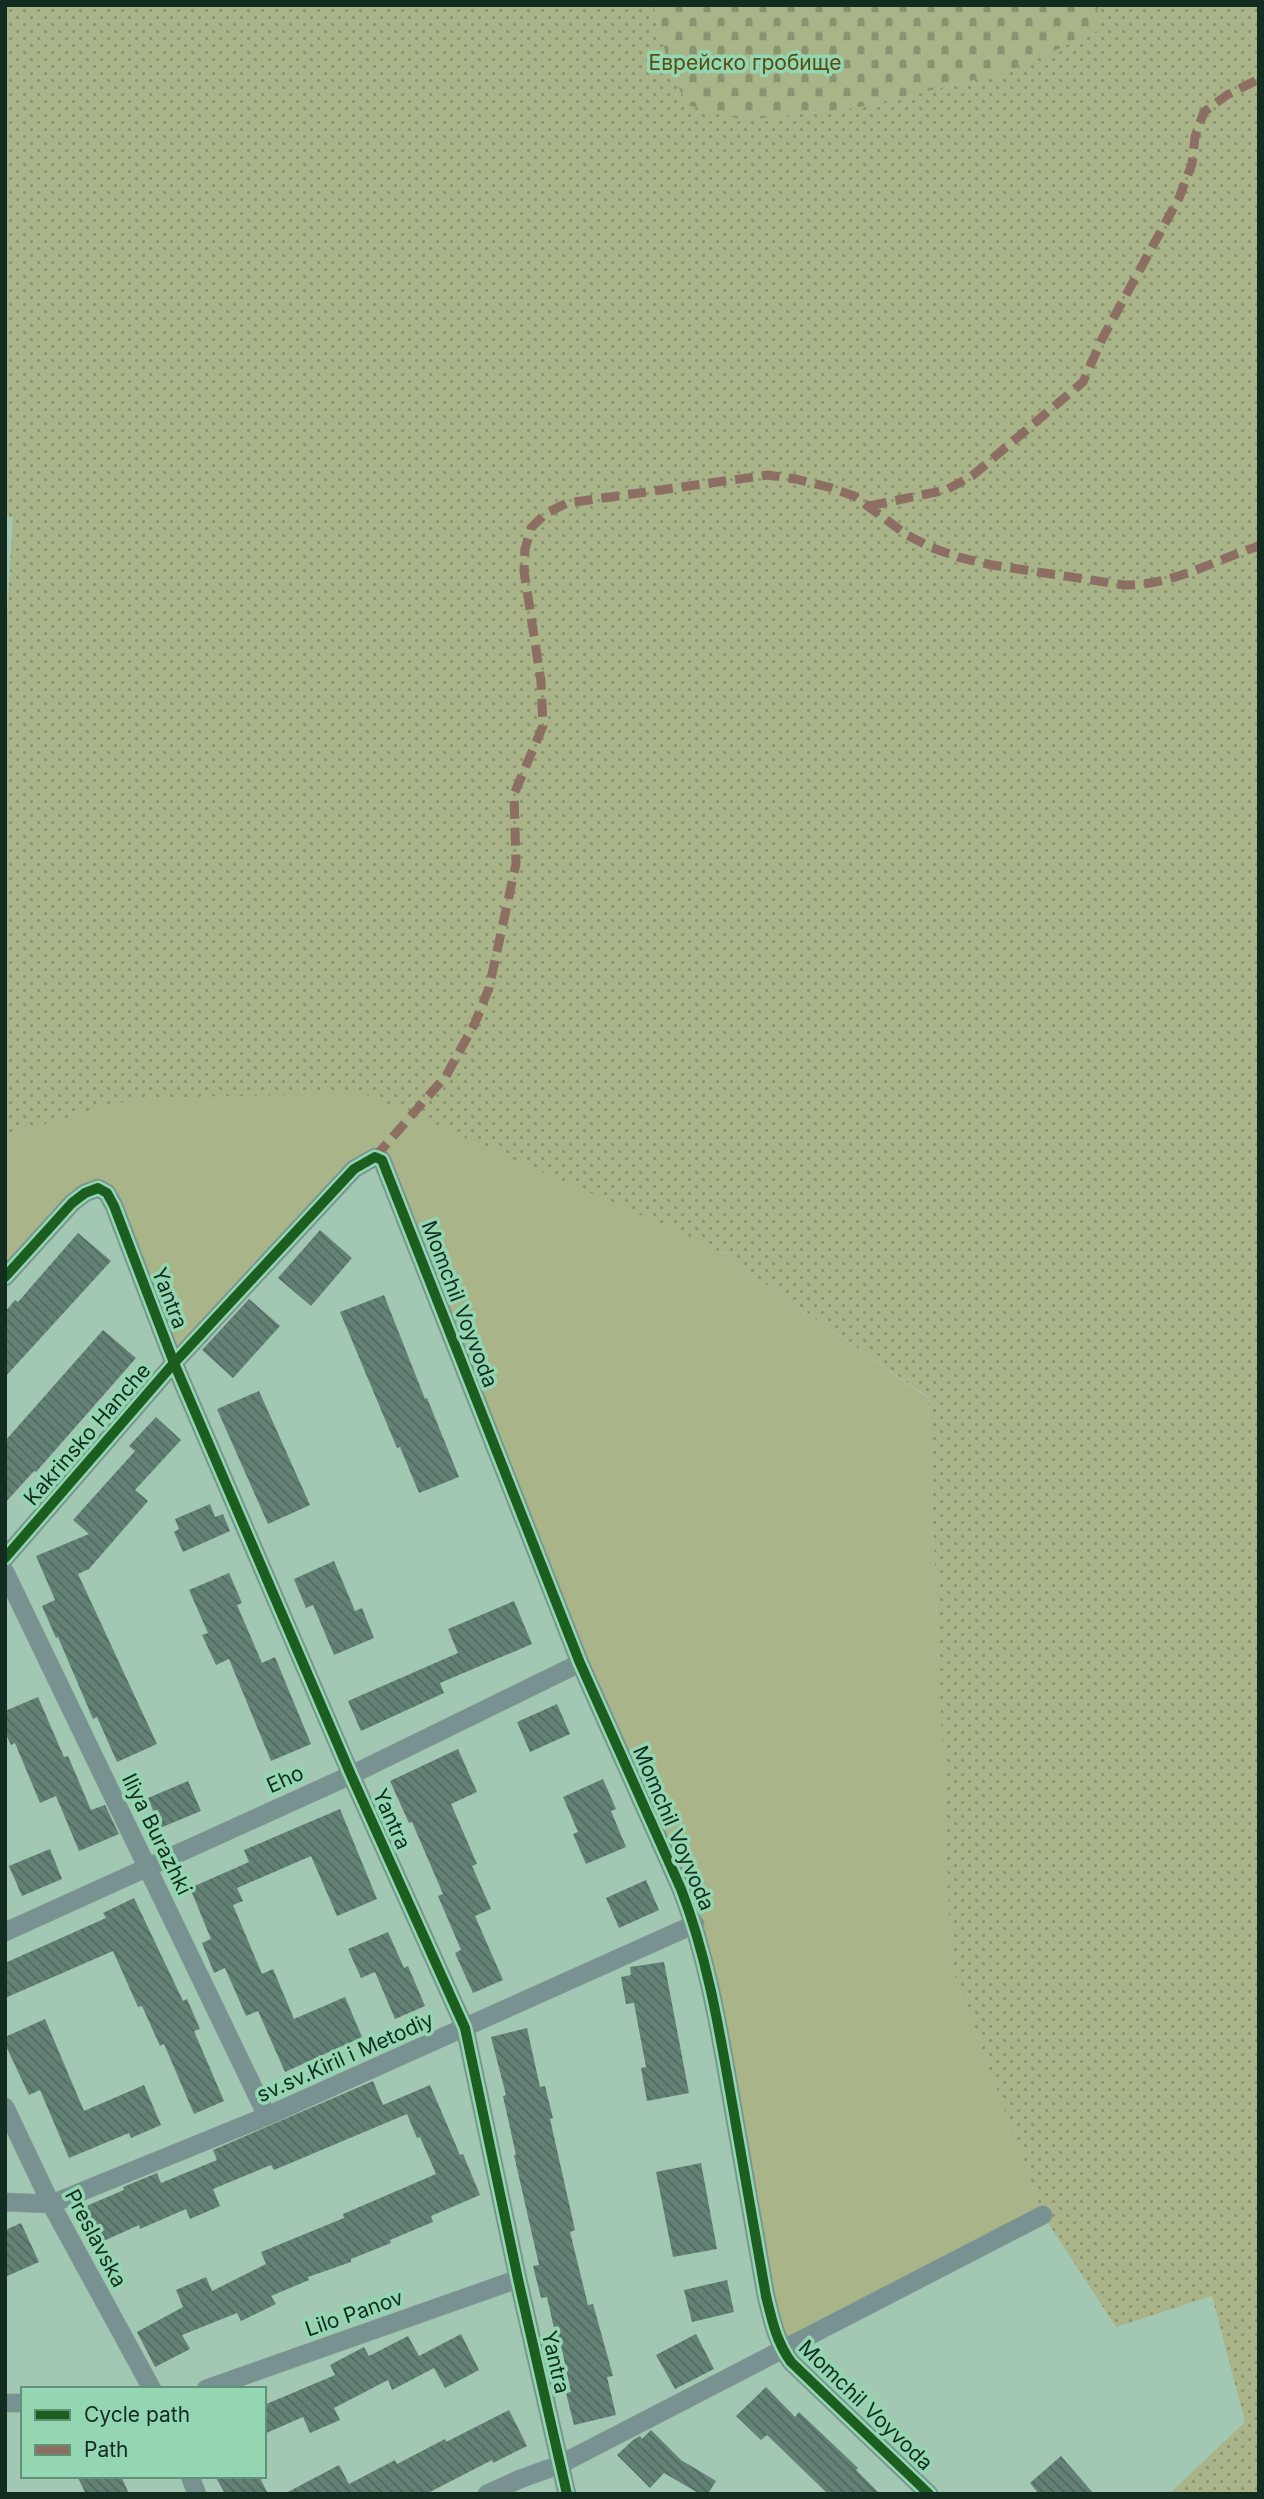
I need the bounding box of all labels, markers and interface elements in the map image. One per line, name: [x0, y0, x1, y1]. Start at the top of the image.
park label: Еврейско гробище: [649, 50, 841, 75]
street label: Momchil Voyvoda: [417, 1217, 503, 1391]
street label: Yantra: [147, 1264, 193, 1332]
street label: Kakrinsko Hanche: [18, 1358, 156, 1510]
street label: Momchil Voyvoda: [628, 1742, 720, 1914]
street label: Eho: [263, 1760, 307, 1798]
street label: Iliya Burazhki: [117, 1769, 197, 1899]
street label: Yantra: [368, 1785, 416, 1853]
street label: sv.sv.Kiril i Metodiy: [253, 2007, 438, 2107]
street label: Preslavska: [60, 2185, 132, 2291]
street label: Lilo Panov: [302, 2284, 407, 2341]
street label: Yantra: [537, 2328, 575, 2396]
street label: Momchil Voyvoda: [794, 2335, 938, 2475]
legend: [21, 2387, 266, 2478]
text: Cycle path: [84, 2402, 190, 2427]
text: Path: [84, 2437, 129, 2462]

